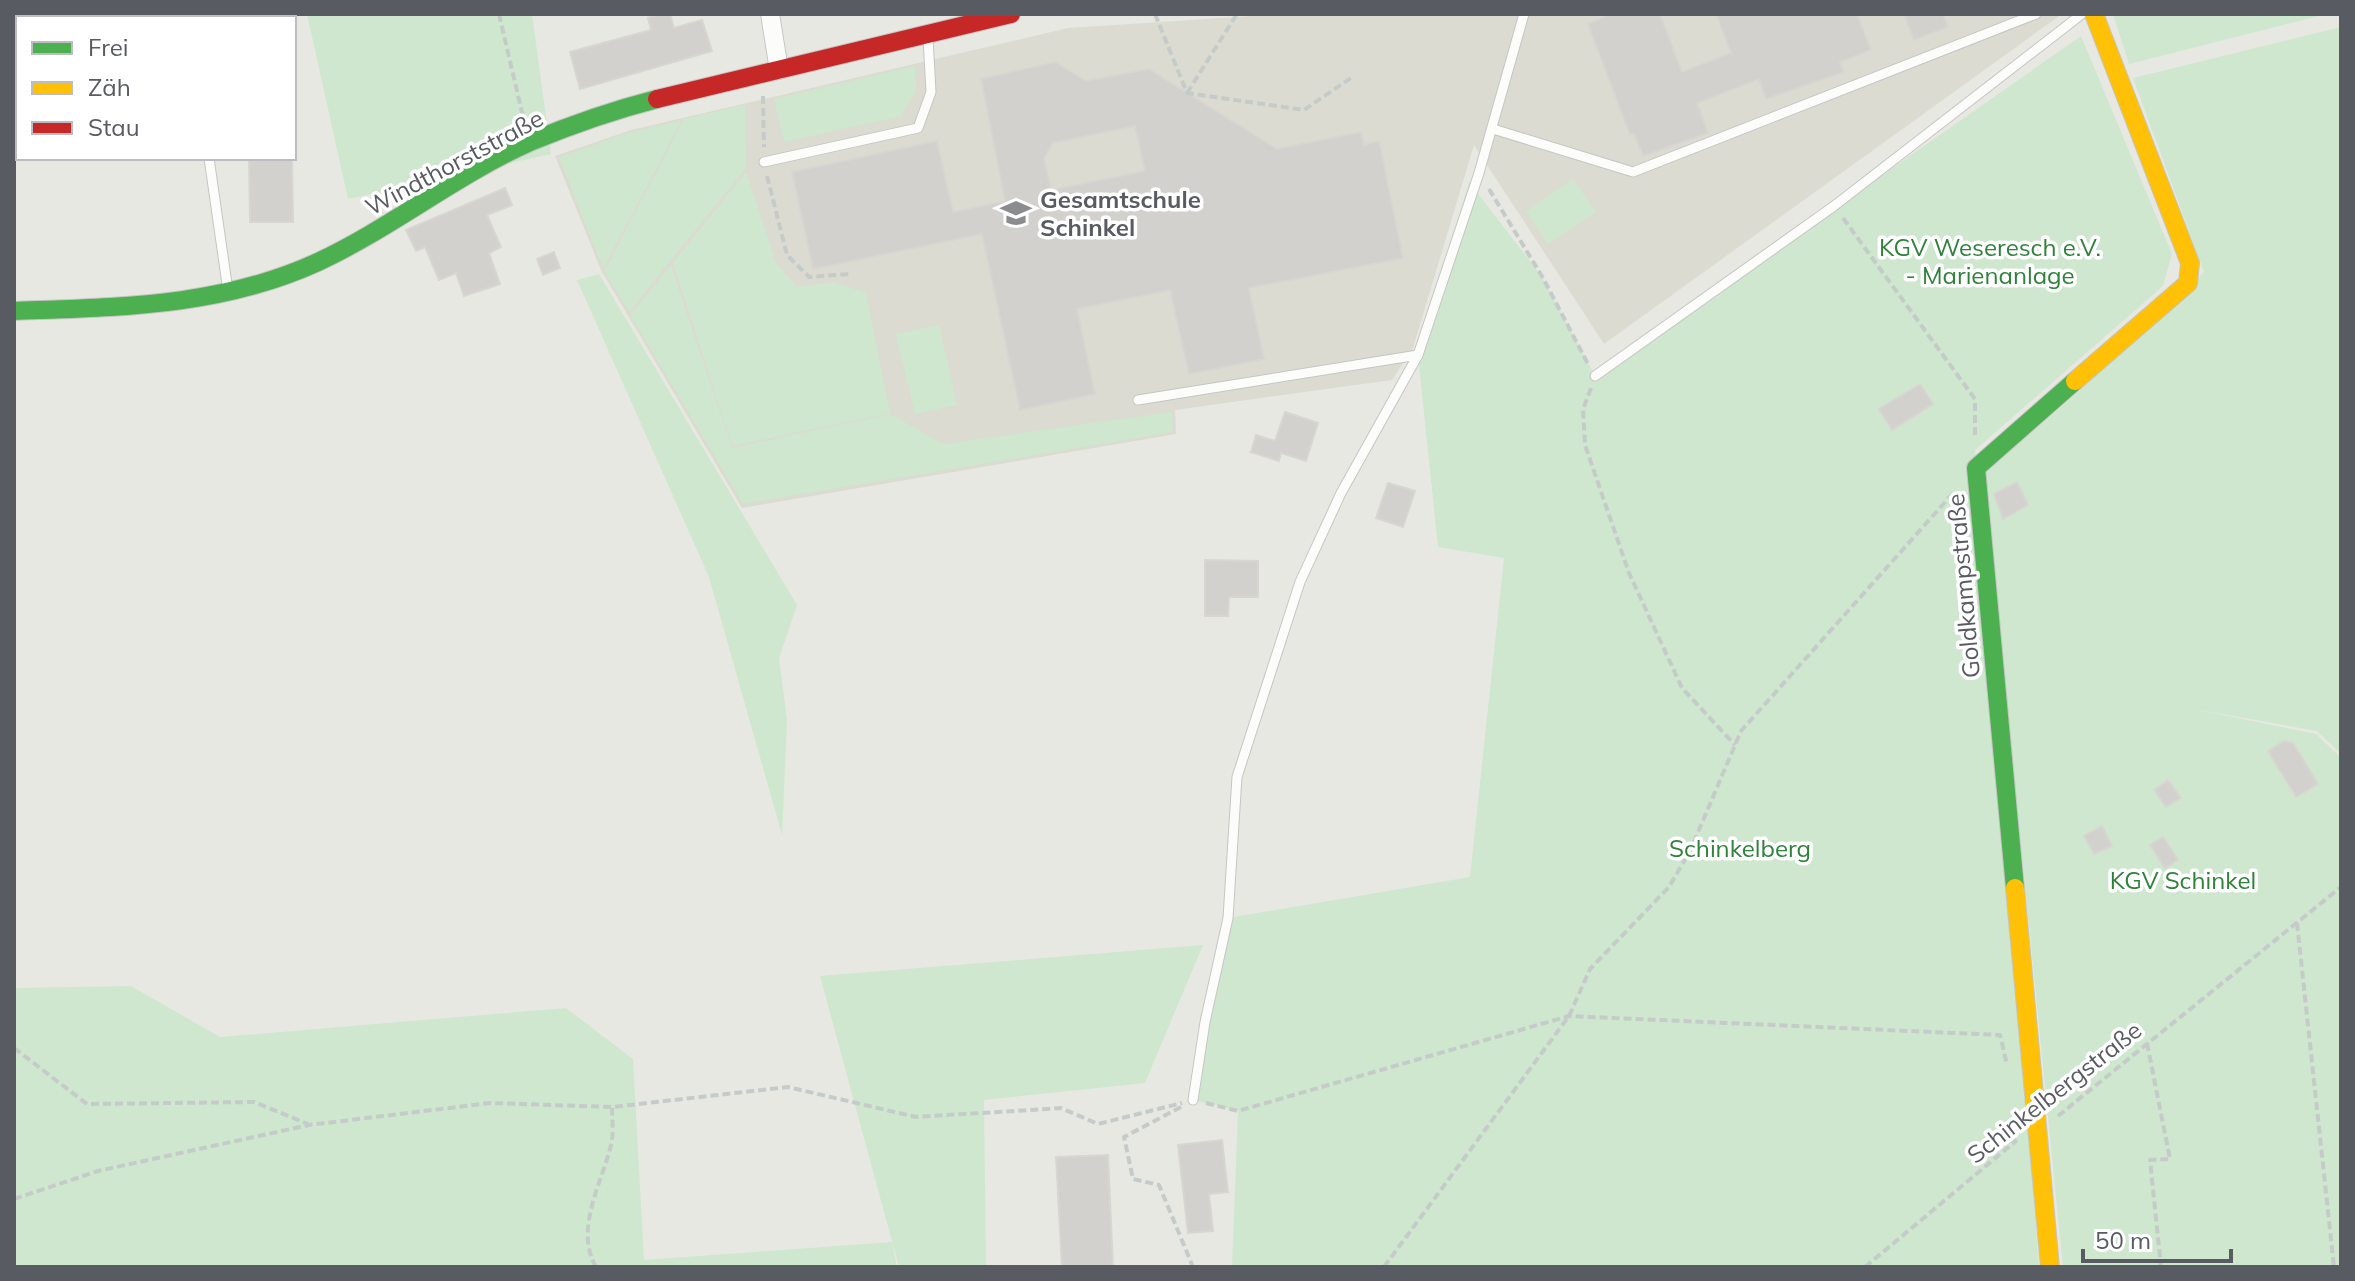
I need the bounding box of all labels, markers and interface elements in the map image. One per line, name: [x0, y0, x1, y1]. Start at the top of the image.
legend: [16, 16, 296, 160]
text: Frei: [88, 32, 129, 62]
text: Zäh: [88, 72, 131, 102]
street label: Windthorststraße: [360, 102, 548, 222]
text: Stau: [88, 112, 140, 142]
place label: Gesamtschule Schinkel: [1040, 184, 1201, 242]
school or university icon: Gesamtschule Schinkel: [999, 196, 1033, 230]
park label: KGV Weseresch e.V. - Marienanlage: [1879, 232, 2101, 290]
street label: Goldkampstraße: [1940, 493, 1986, 679]
park label: Schinkelberg: [1669, 833, 1811, 863]
park label: KGV Schinkel: [2110, 865, 2256, 895]
street label: Schinkelbergstraße: [1961, 1014, 2147, 1170]
scale bar: [2083, 1213, 2231, 1263]
text: 50 m: [2095, 1225, 2151, 1255]

